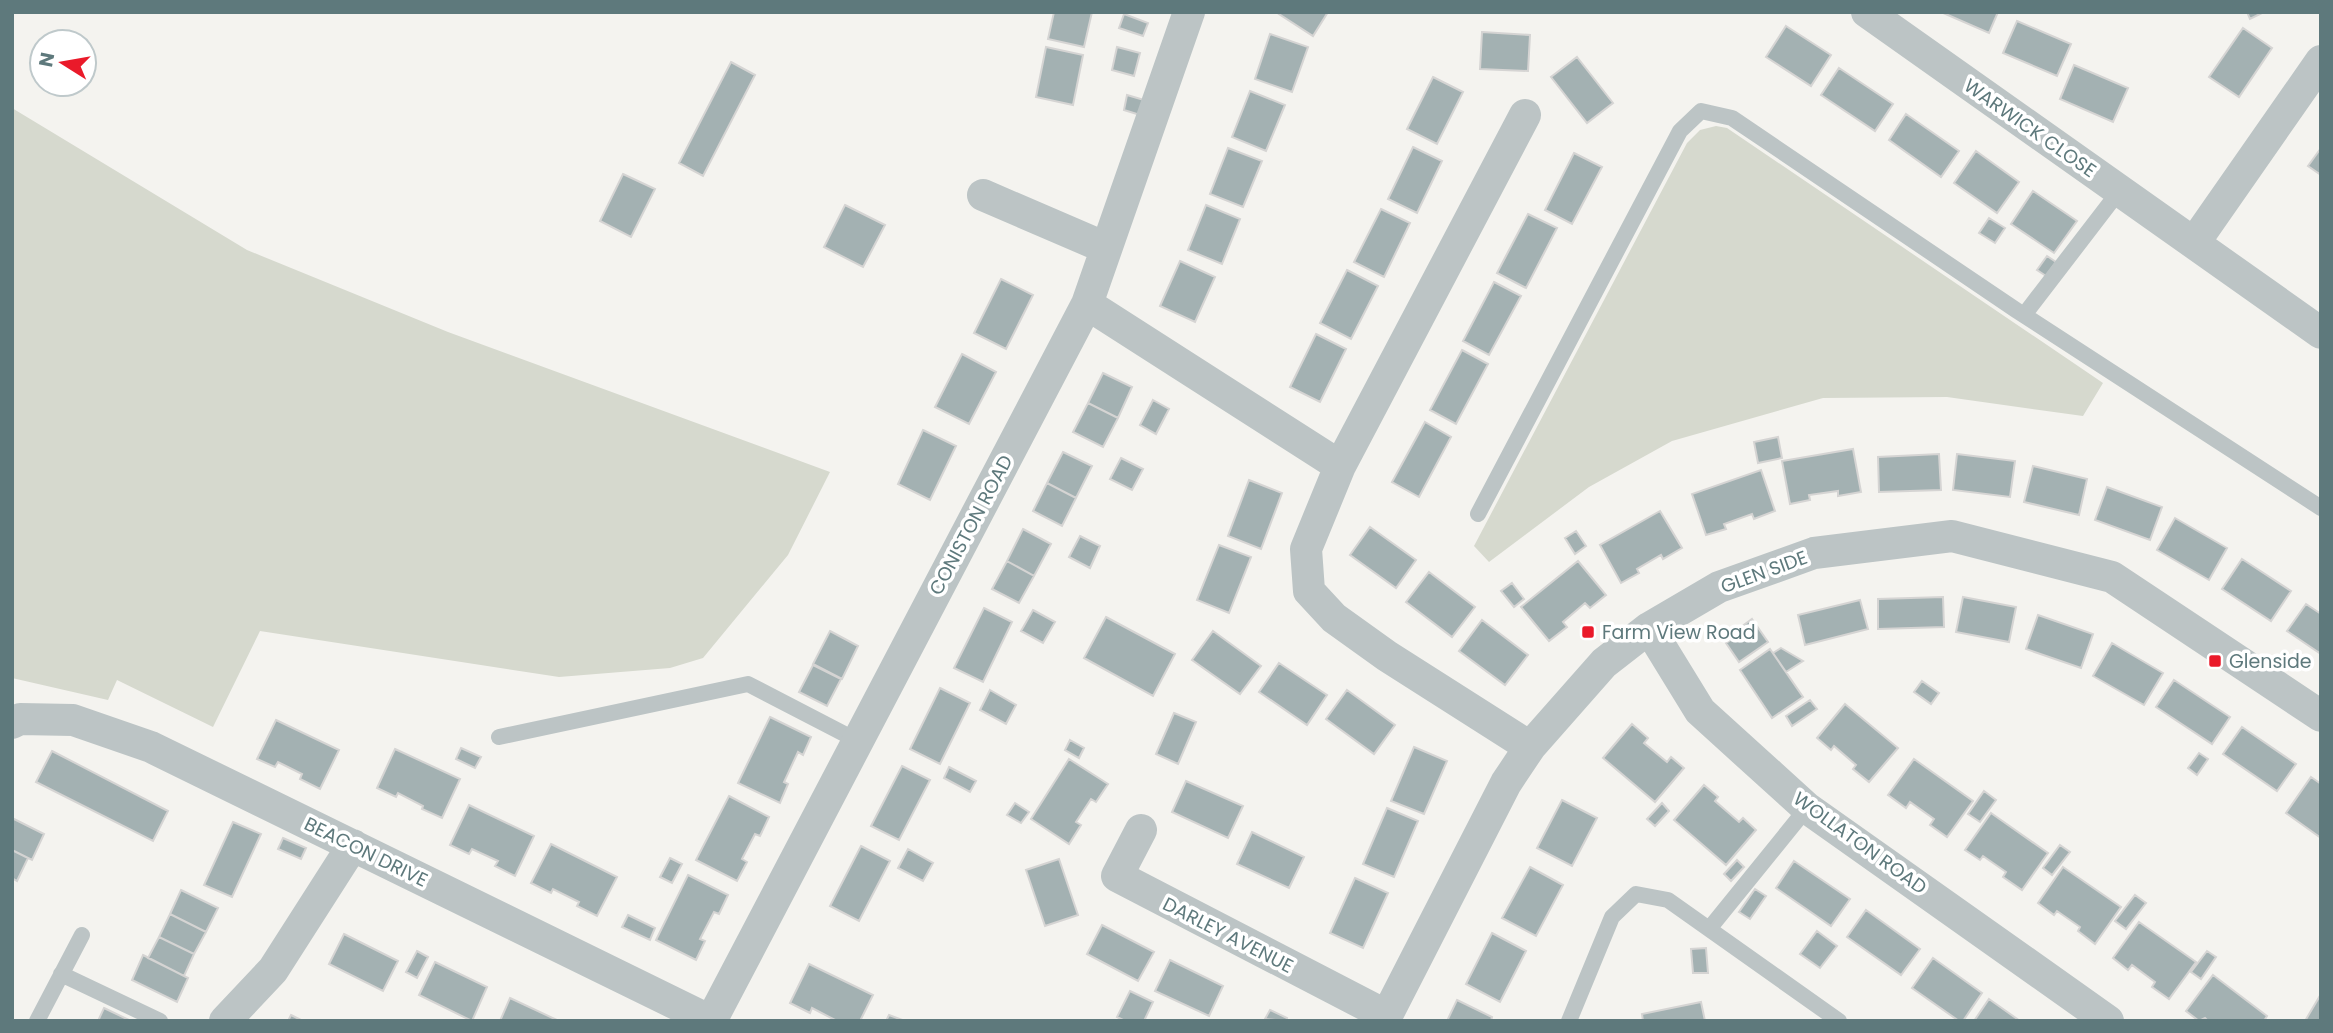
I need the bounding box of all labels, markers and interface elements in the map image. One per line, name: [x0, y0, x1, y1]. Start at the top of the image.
north arrow: [28, 28, 98, 98]
text: N: [32, 50, 61, 69]
street label: WARWICK CLOSE: [1958, 72, 2102, 184]
street label: CONISTON ROAD: [923, 450, 1019, 600]
street label: GLEN SIDE: [1717, 544, 1811, 600]
place label: Farm View Road: [1602, 619, 1756, 646]
marker: Farm View Road: [1580, 624, 1596, 640]
place label: Glenside: [2229, 648, 2312, 675]
marker: Glenside: [2207, 653, 2223, 669]
street label: WOLLATON ROAD: [1788, 785, 1932, 901]
street label: BEACON DRIVE: [300, 810, 432, 894]
street label: DARLEY AVENUE: [1158, 890, 1298, 980]

